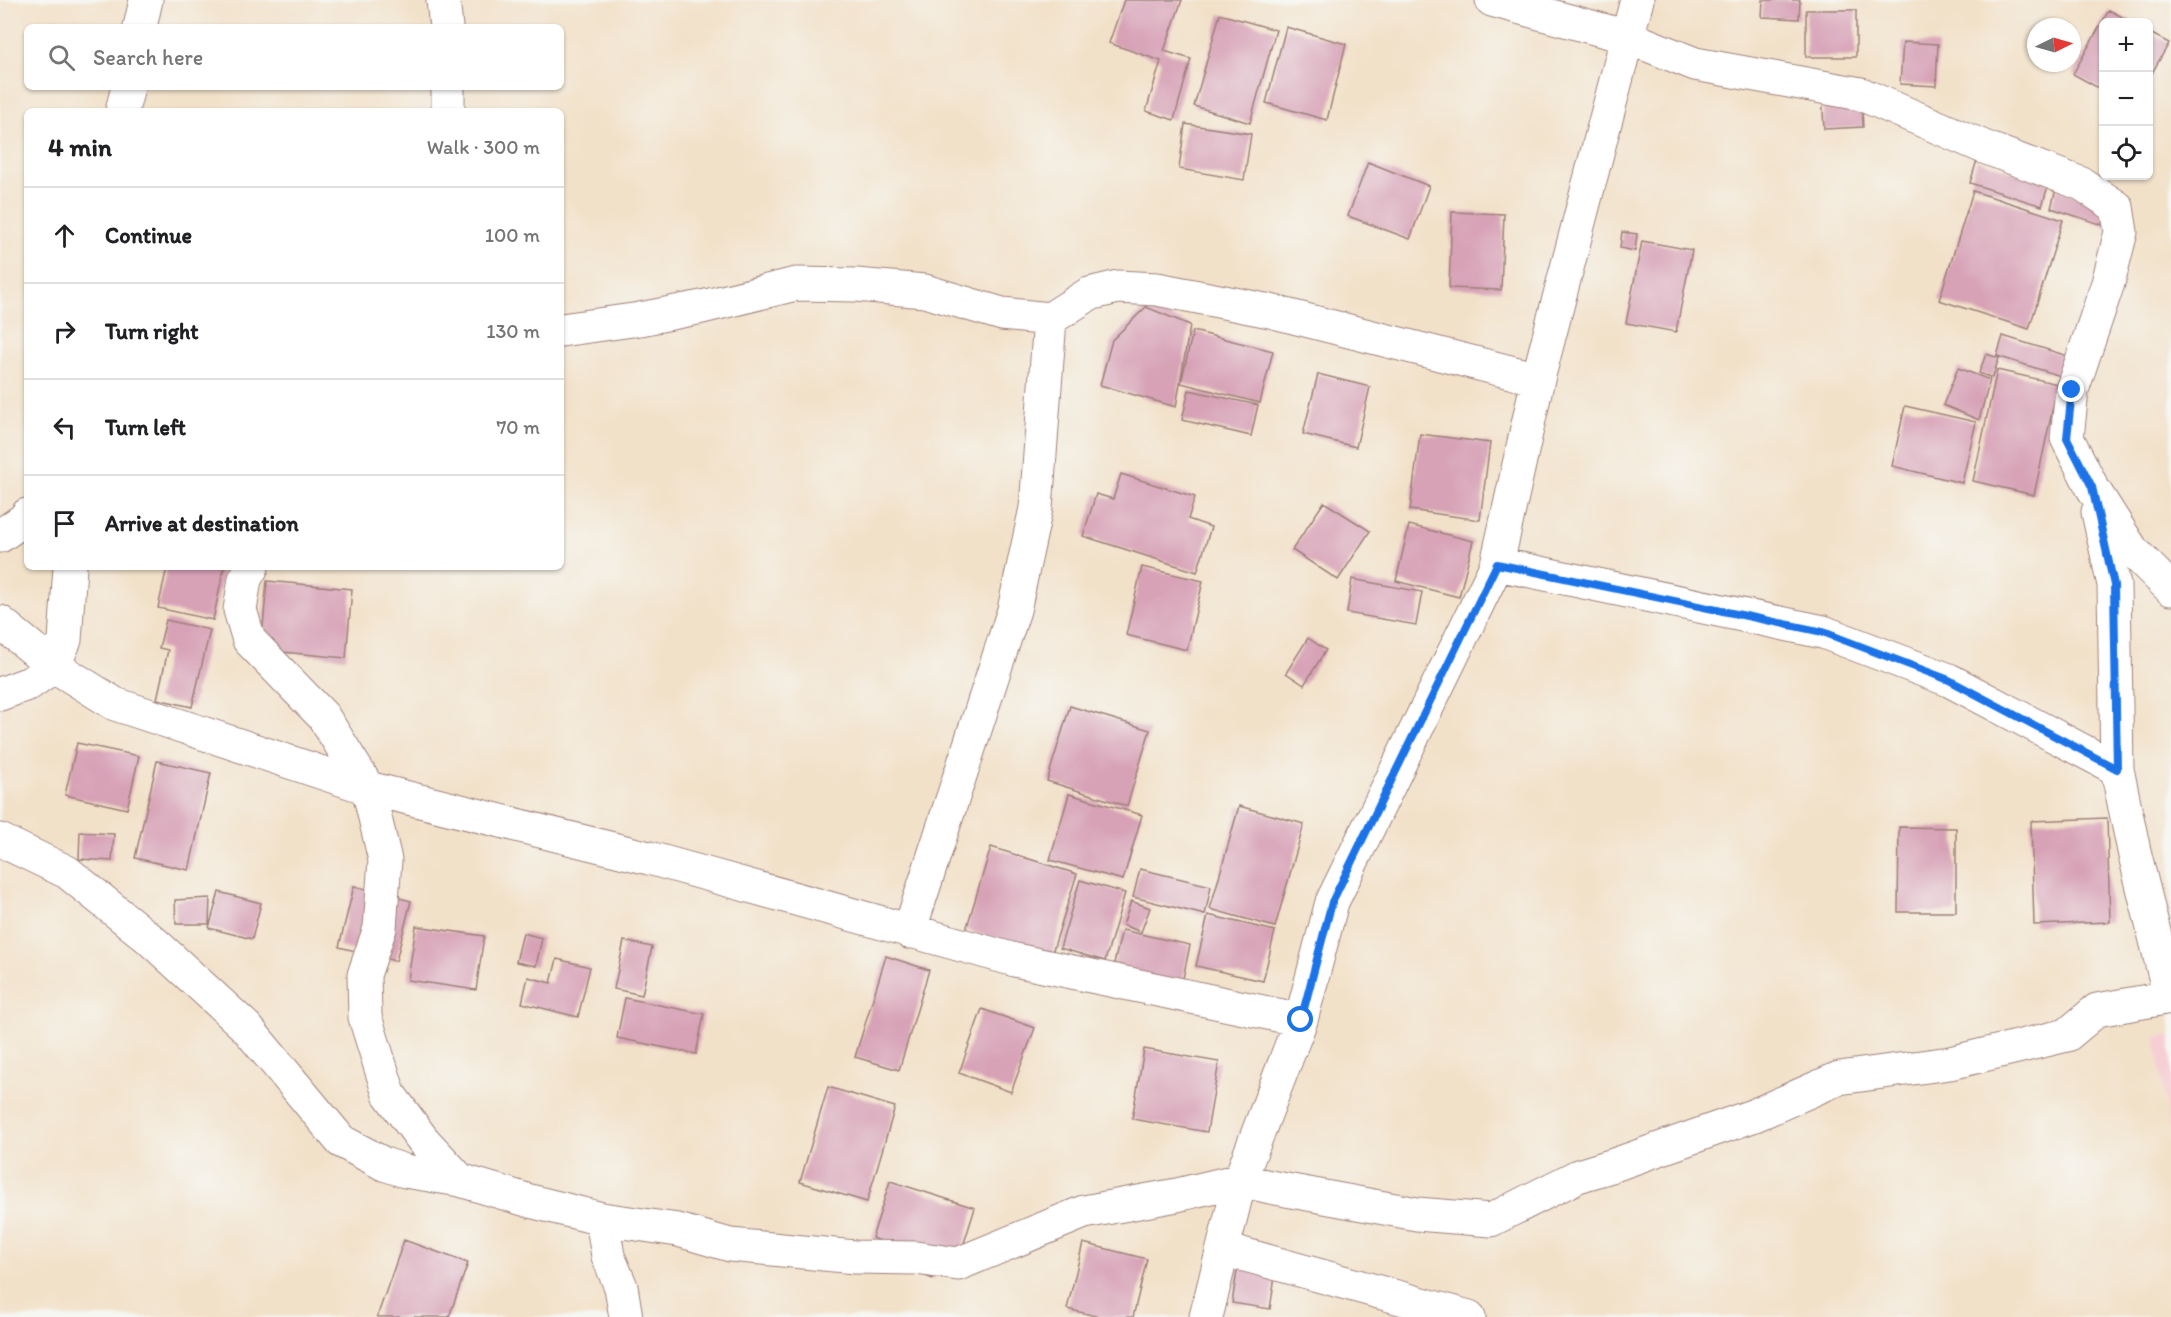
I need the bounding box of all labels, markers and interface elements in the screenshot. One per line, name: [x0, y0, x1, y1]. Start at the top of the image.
north arrow: [2027, 18, 2081, 72]
map controls: [2099, 18, 2153, 180]
button: +: [2099, 18, 2153, 72]
search box: [24, 24, 564, 90]
icon: search: [45, 41, 78, 74]
text: Search here: [93, 44, 203, 71]
button: −: [2099, 72, 2153, 126]
button: locate: [2099, 126, 2153, 180]
text: 4 min: [48, 131, 112, 163]
text: Walk · 300 m: [427, 135, 540, 159]
icon: ahead: [48, 219, 81, 252]
text: Continue: [105, 222, 192, 249]
text: 100 m: [485, 223, 540, 247]
icon: right: [48, 315, 81, 348]
text: Turn right: [105, 318, 199, 345]
text: 130 m: [486, 319, 540, 343]
route end: [2058, 376, 2084, 402]
icon: left: [48, 411, 81, 444]
text: Turn left: [105, 414, 186, 441]
text: 70 m: [496, 415, 540, 439]
icon: arrive: [48, 507, 81, 540]
text: Arrive at destination: [105, 510, 299, 537]
route start: [1287, 1006, 1313, 1032]

